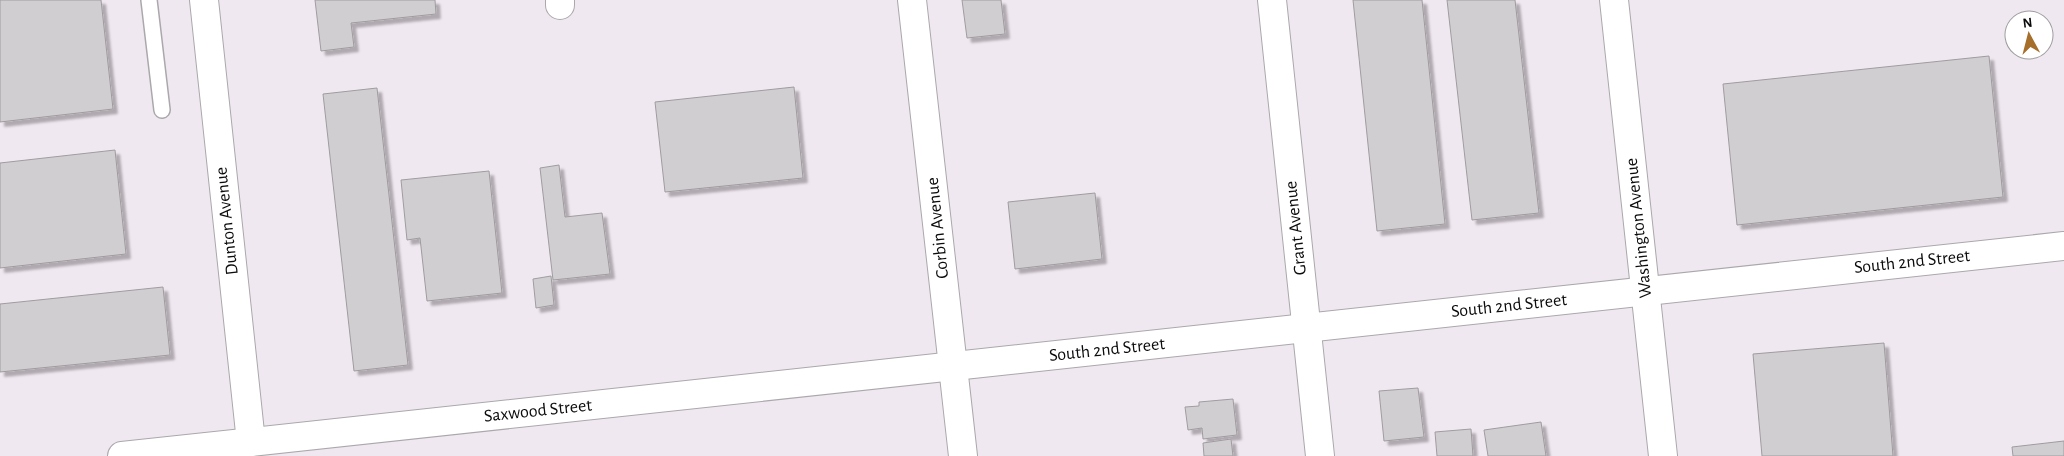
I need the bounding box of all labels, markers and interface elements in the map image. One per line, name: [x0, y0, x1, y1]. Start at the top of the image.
north arrow: [2004, 10, 2054, 60]
text: N: [2022, 16, 2033, 31]
street label: Washington Avenue: [1623, 157, 1655, 299]
street label: Dunton Avenue: [212, 166, 242, 276]
street label: Corbin Avenue: [924, 176, 952, 280]
street label: Grant Avenue: [1282, 180, 1310, 276]
street label: South 2nd Street: [1853, 247, 1971, 277]
street label: South 2nd Street: [1450, 291, 1568, 321]
street label: South 2nd Street: [1048, 335, 1166, 365]
street label: Saxwood Street: [483, 396, 593, 426]

